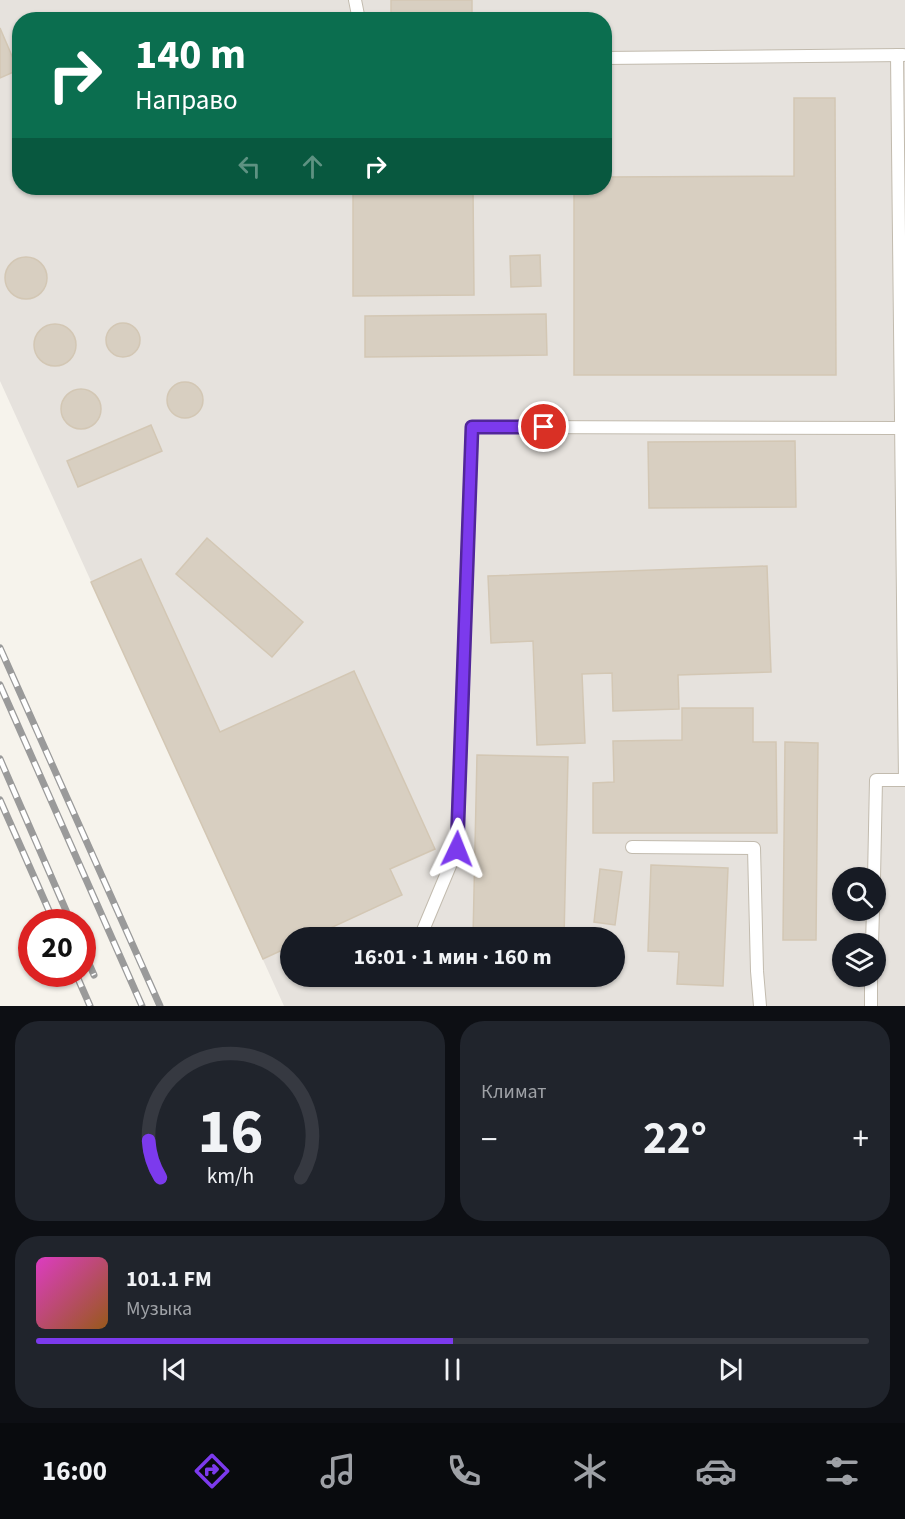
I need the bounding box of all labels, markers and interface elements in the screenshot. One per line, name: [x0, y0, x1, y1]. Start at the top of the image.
text: 140 m: [135, 25, 246, 85]
icon: right: [36, 36, 114, 114]
text: Направо: [135, 81, 238, 120]
icon: left: [233, 150, 266, 183]
icon: ahead: [296, 150, 329, 183]
icon: right: [359, 150, 392, 183]
pin: [518, 401, 569, 452]
icon: arrive: [527, 410, 560, 443]
position arrow: [425, 817, 489, 881]
map controls: [832, 867, 886, 987]
button: search: [832, 867, 886, 921]
speed limit sign: 20: [18, 909, 96, 987]
button: layers: [832, 933, 886, 987]
text: 16:01 · 1 мин · 160 m: [353, 941, 552, 973]
text: Климат: [481, 1078, 547, 1106]
text: 16: [197, 1088, 263, 1177]
text: 22°: [643, 1107, 707, 1171]
text: −: [481, 1116, 497, 1163]
text: +: [853, 1116, 869, 1163]
text: km/h: [206, 1161, 254, 1192]
text: 101.1 FM: [126, 1263, 212, 1295]
text: Музыка: [126, 1295, 192, 1323]
icon: previous: [158, 1353, 191, 1386]
icon: pause: [436, 1353, 469, 1386]
icon: next: [714, 1353, 747, 1386]
icon: directions: [191, 1450, 233, 1492]
icon: music: [317, 1450, 359, 1492]
icon: phone: [443, 1450, 485, 1492]
icon: climate: [569, 1450, 611, 1492]
icon: car: [695, 1450, 737, 1492]
icon: filters: [821, 1450, 863, 1492]
text: 16:00: [42, 1452, 107, 1491]

